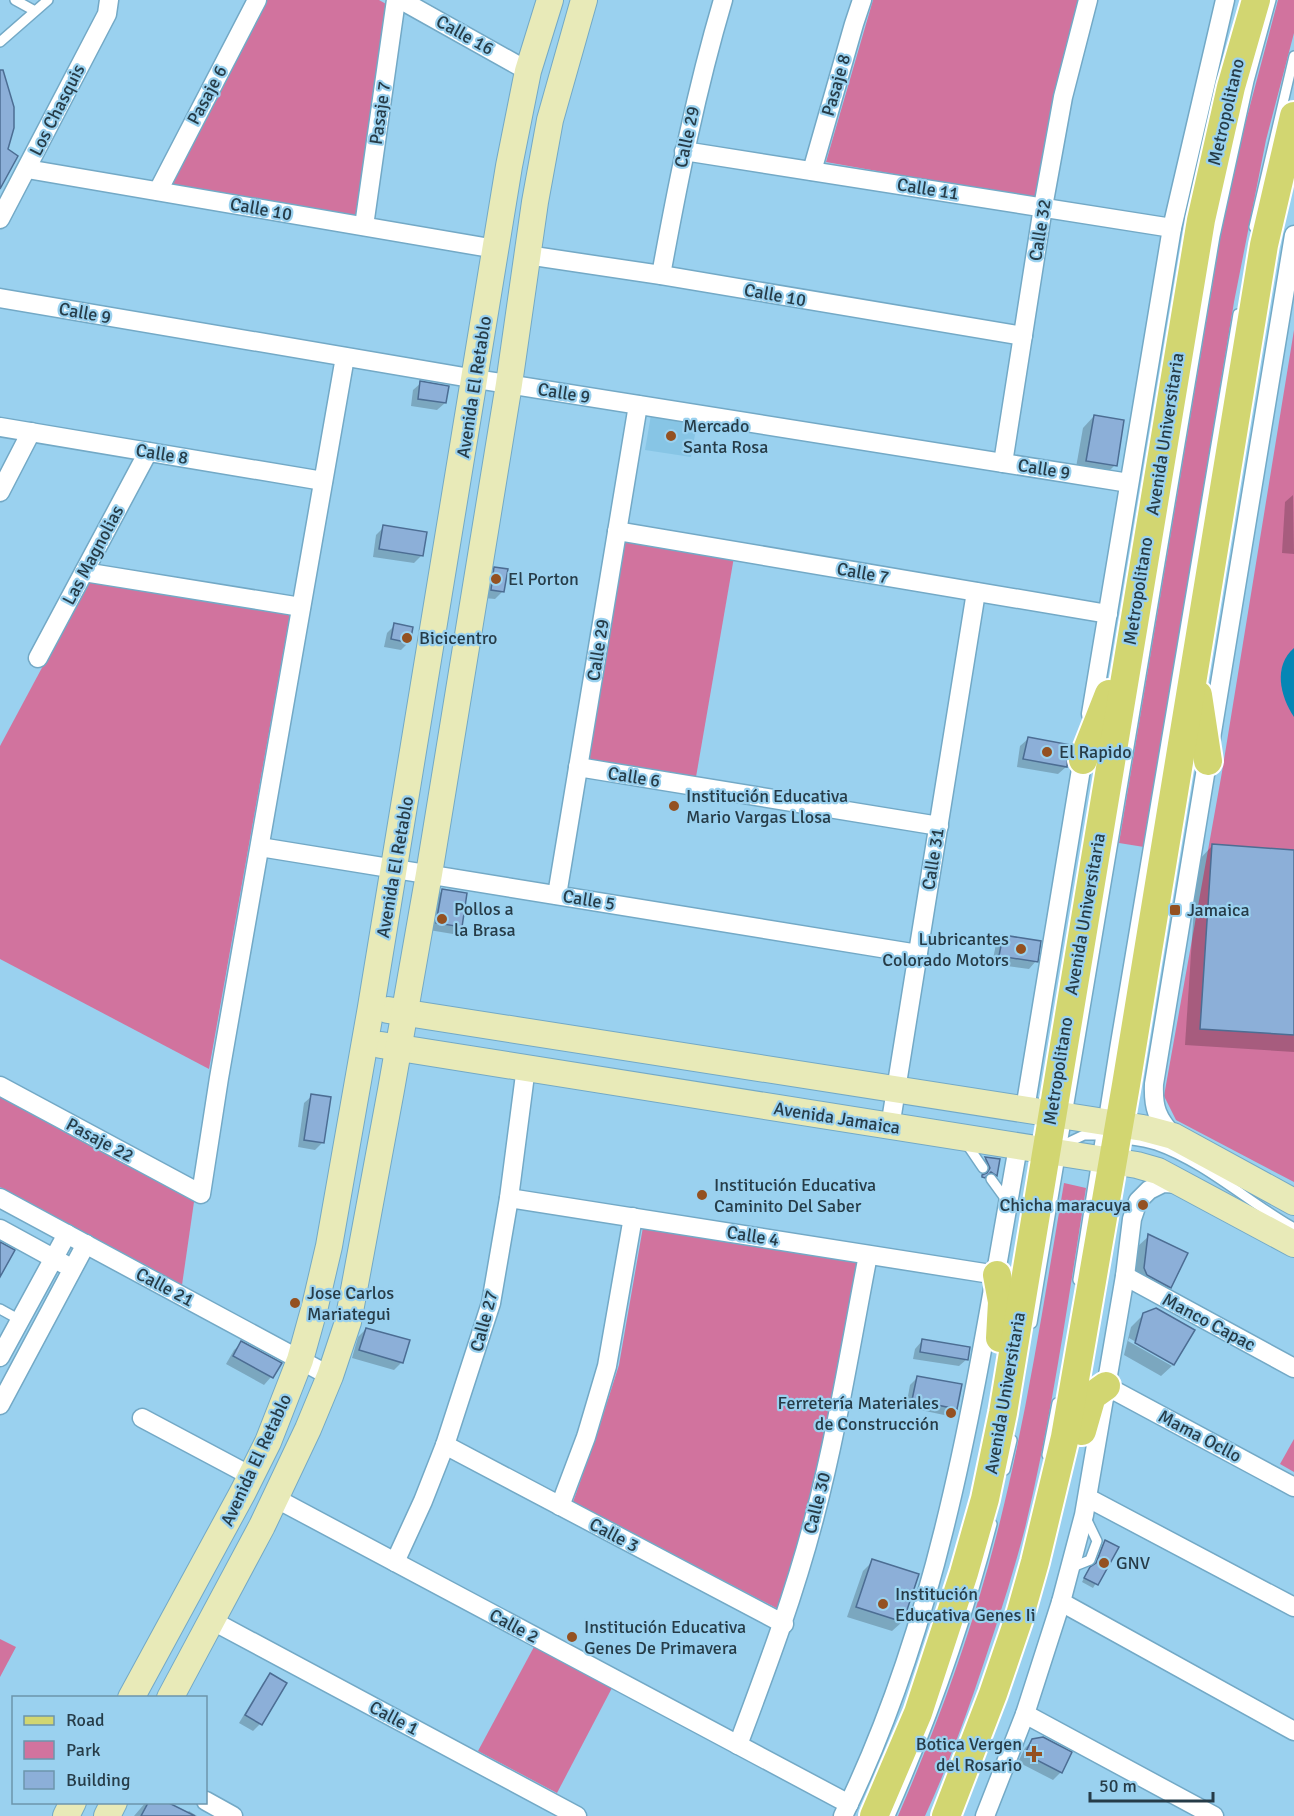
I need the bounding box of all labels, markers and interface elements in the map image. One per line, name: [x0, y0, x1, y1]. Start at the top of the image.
street label: Calle 16: [432, 10, 498, 60]
street label: Pasaje 8: [817, 51, 855, 119]
street label: Metropolitano: [1203, 56, 1249, 168]
street label: Los Chasquis: [25, 60, 90, 159]
street label: Pasaje 6: [182, 62, 232, 128]
street label: Pasaje 7: [365, 80, 395, 146]
street label: Calle 29: [670, 104, 704, 170]
street label: Calle 11: [895, 173, 961, 205]
street label: Calle 10: [228, 193, 294, 225]
street label: Calle 32: [1024, 197, 1056, 263]
street label: Calle 10: [742, 279, 808, 311]
street label: Calle 9: [57, 298, 113, 328]
street label: Avenida El Retablo: [452, 314, 496, 460]
street label: Avenida Universitaria: [1141, 351, 1189, 517]
street label: Calle 9: [536, 378, 592, 408]
place label: Mercado Santa Rosa: [683, 415, 768, 458]
marker: Mercado Santa Rosa: [664, 429, 678, 443]
street label: Calle 8: [134, 439, 190, 469]
street label: Calle 9: [1016, 454, 1072, 484]
street label: Las Magnolias: [58, 501, 128, 609]
street label: Metropolitano: [1119, 535, 1157, 647]
street label: Calle 7: [835, 558, 891, 588]
place label: El Porton: [508, 568, 579, 590]
marker: El Porton: [489, 572, 503, 586]
street label: Calle 29: [582, 617, 614, 683]
place label: Bicicentro: [419, 627, 497, 649]
marker: Bicicentro: [400, 631, 414, 645]
place label: El Rapido: [1059, 741, 1132, 763]
marker: El Rapido: [1040, 745, 1054, 759]
street label: Calle 6: [606, 762, 662, 792]
place label: Institución Educativa Mario Vargas Llosa: [686, 785, 848, 828]
street label: Avenida El Retablo: [372, 794, 418, 940]
marker: Institución Educativa Mario Vargas Llosa: [667, 799, 681, 813]
street label: Calle 31: [917, 826, 949, 892]
street label: Avenida Universitaria: [1060, 831, 1110, 997]
street label: Calle 5: [561, 885, 617, 915]
place label: Pollos a la Brasa: [454, 898, 516, 941]
place label: Jamaica: [1187, 899, 1250, 921]
marker: Jamaica: [1168, 903, 1182, 917]
marker: Pollos a la Brasa: [435, 912, 449, 926]
place label: Lubricantes Colorado Motors: [882, 928, 1009, 971]
marker: Lubricantes Colorado Motors: [1014, 942, 1028, 956]
street label: Metropolitano: [1039, 1015, 1077, 1127]
street label: Avenida Jamaica: [772, 1097, 902, 1139]
street label: Pasaje 22: [62, 1113, 138, 1167]
place label: Institución Educativa Caminito Del Saber: [714, 1174, 876, 1217]
marker: Institución Educativa Caminito Del Saber: [695, 1188, 709, 1202]
place label: Chicha maracuya: [999, 1194, 1131, 1216]
marker: Chicha maracuya: [1136, 1198, 1150, 1212]
street label: Calle 4: [725, 1221, 781, 1251]
street label: Calle 21: [132, 1263, 198, 1311]
place label: Jose Carlos Mariategui: [307, 1282, 394, 1325]
street label: Calle 27: [465, 1288, 503, 1354]
street label: Manco Capac: [1159, 1288, 1259, 1356]
marker: Jose Carlos Mariategui: [288, 1296, 302, 1310]
street label: Avenida Universitaria: [980, 1310, 1030, 1476]
street label: Avenida El Retablo: [216, 1390, 296, 1530]
place label: Ferretería Materiales de Construcción: [778, 1392, 939, 1435]
street label: Mama Ocllo: [1155, 1405, 1245, 1467]
marker: Ferretería Materiales de Construcción: [944, 1406, 958, 1420]
street label: Calle 30: [799, 1470, 835, 1536]
street label: Calle 3: [586, 1513, 642, 1557]
place label: GNV: [1116, 1552, 1151, 1574]
marker: GNV: [1097, 1556, 1111, 1570]
place label: Institución Educativa Genes Ii: [895, 1583, 1036, 1626]
marker: Institución Educativa Genes Ii: [876, 1597, 890, 1611]
street label: Calle 2: [486, 1604, 542, 1648]
place label: Institución Educativa Genes De Primavera: [584, 1616, 746, 1659]
marker: Institución Educativa Genes De Primavera: [565, 1630, 579, 1644]
legend: [12, 1696, 207, 1804]
street label: Calle 1: [366, 1696, 422, 1740]
text: Road: [66, 1709, 105, 1731]
place label: Botica Vergen del Rosario: [916, 1733, 1022, 1776]
text: Park: [66, 1739, 101, 1761]
marker: Botica Vergen del Rosario: [1027, 1747, 1041, 1761]
scale bar: [1090, 1765, 1213, 1803]
text: Building: [66, 1769, 130, 1791]
text: 50 m: [1099, 1775, 1137, 1797]

